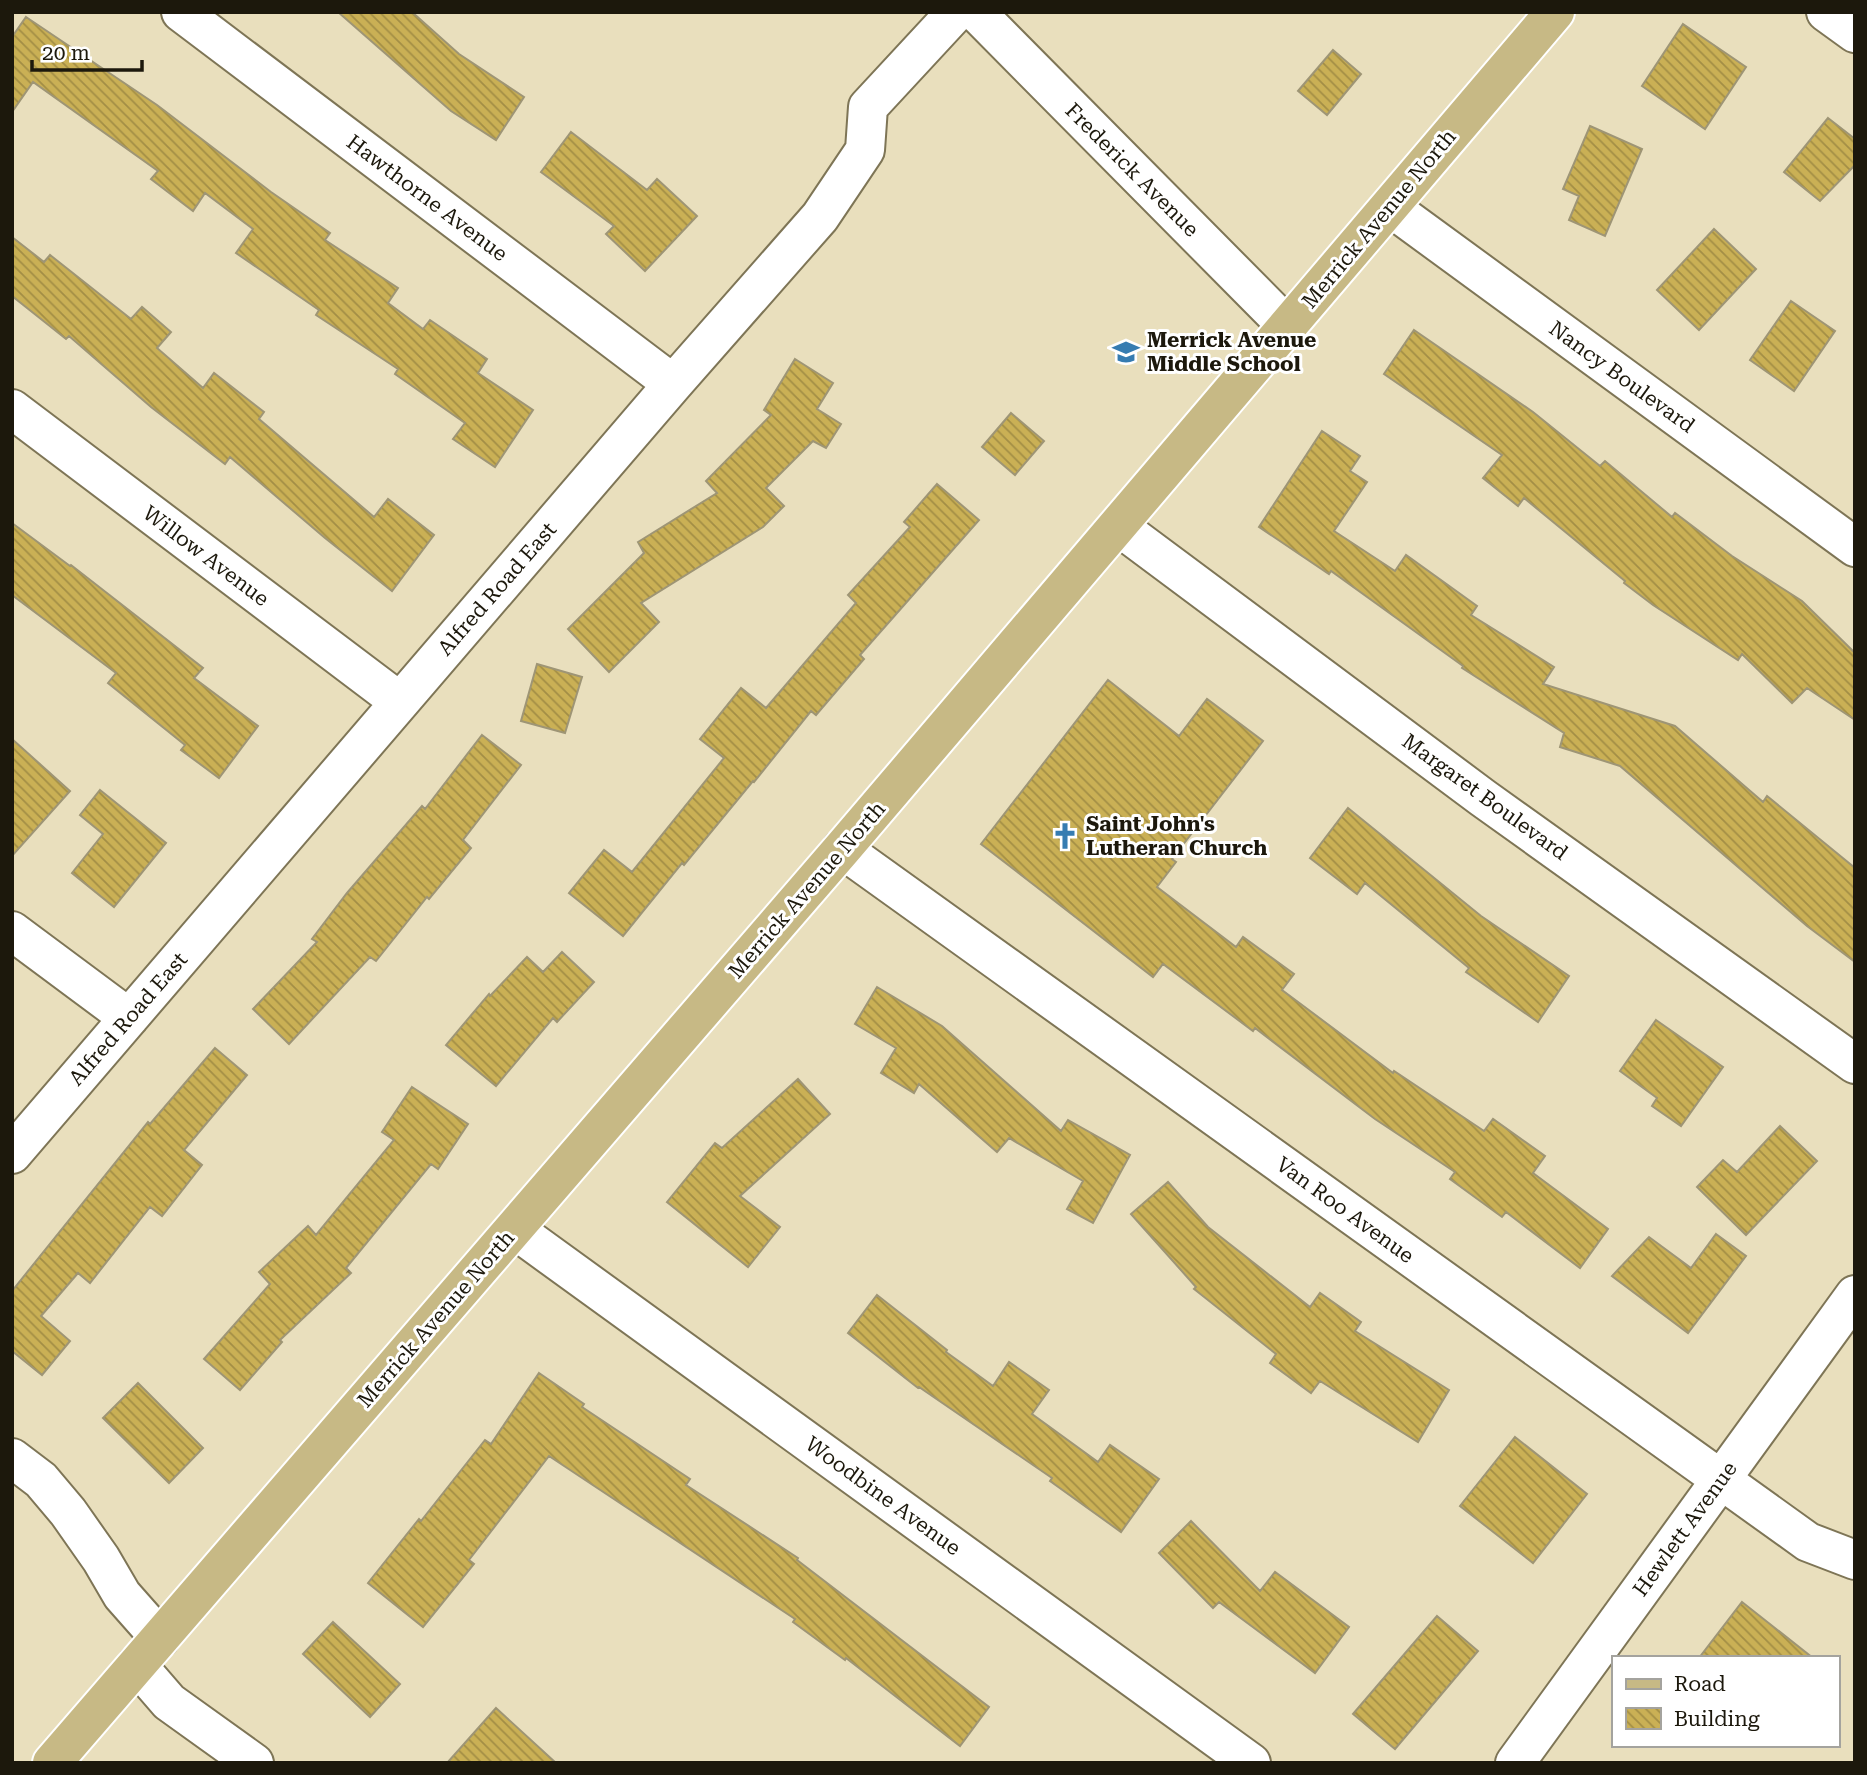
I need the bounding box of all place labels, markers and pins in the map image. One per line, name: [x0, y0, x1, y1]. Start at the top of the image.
place label: Merrick Avenue Middle School: [1147, 328, 1316, 376]
school or university icon: Merrick Avenue Middle School: [1111, 337, 1141, 367]
place label: Saint John's Lutheran Church: [1086, 812, 1267, 860]
church icon: Saint John's Lutheran Church: [1050, 821, 1080, 851]

